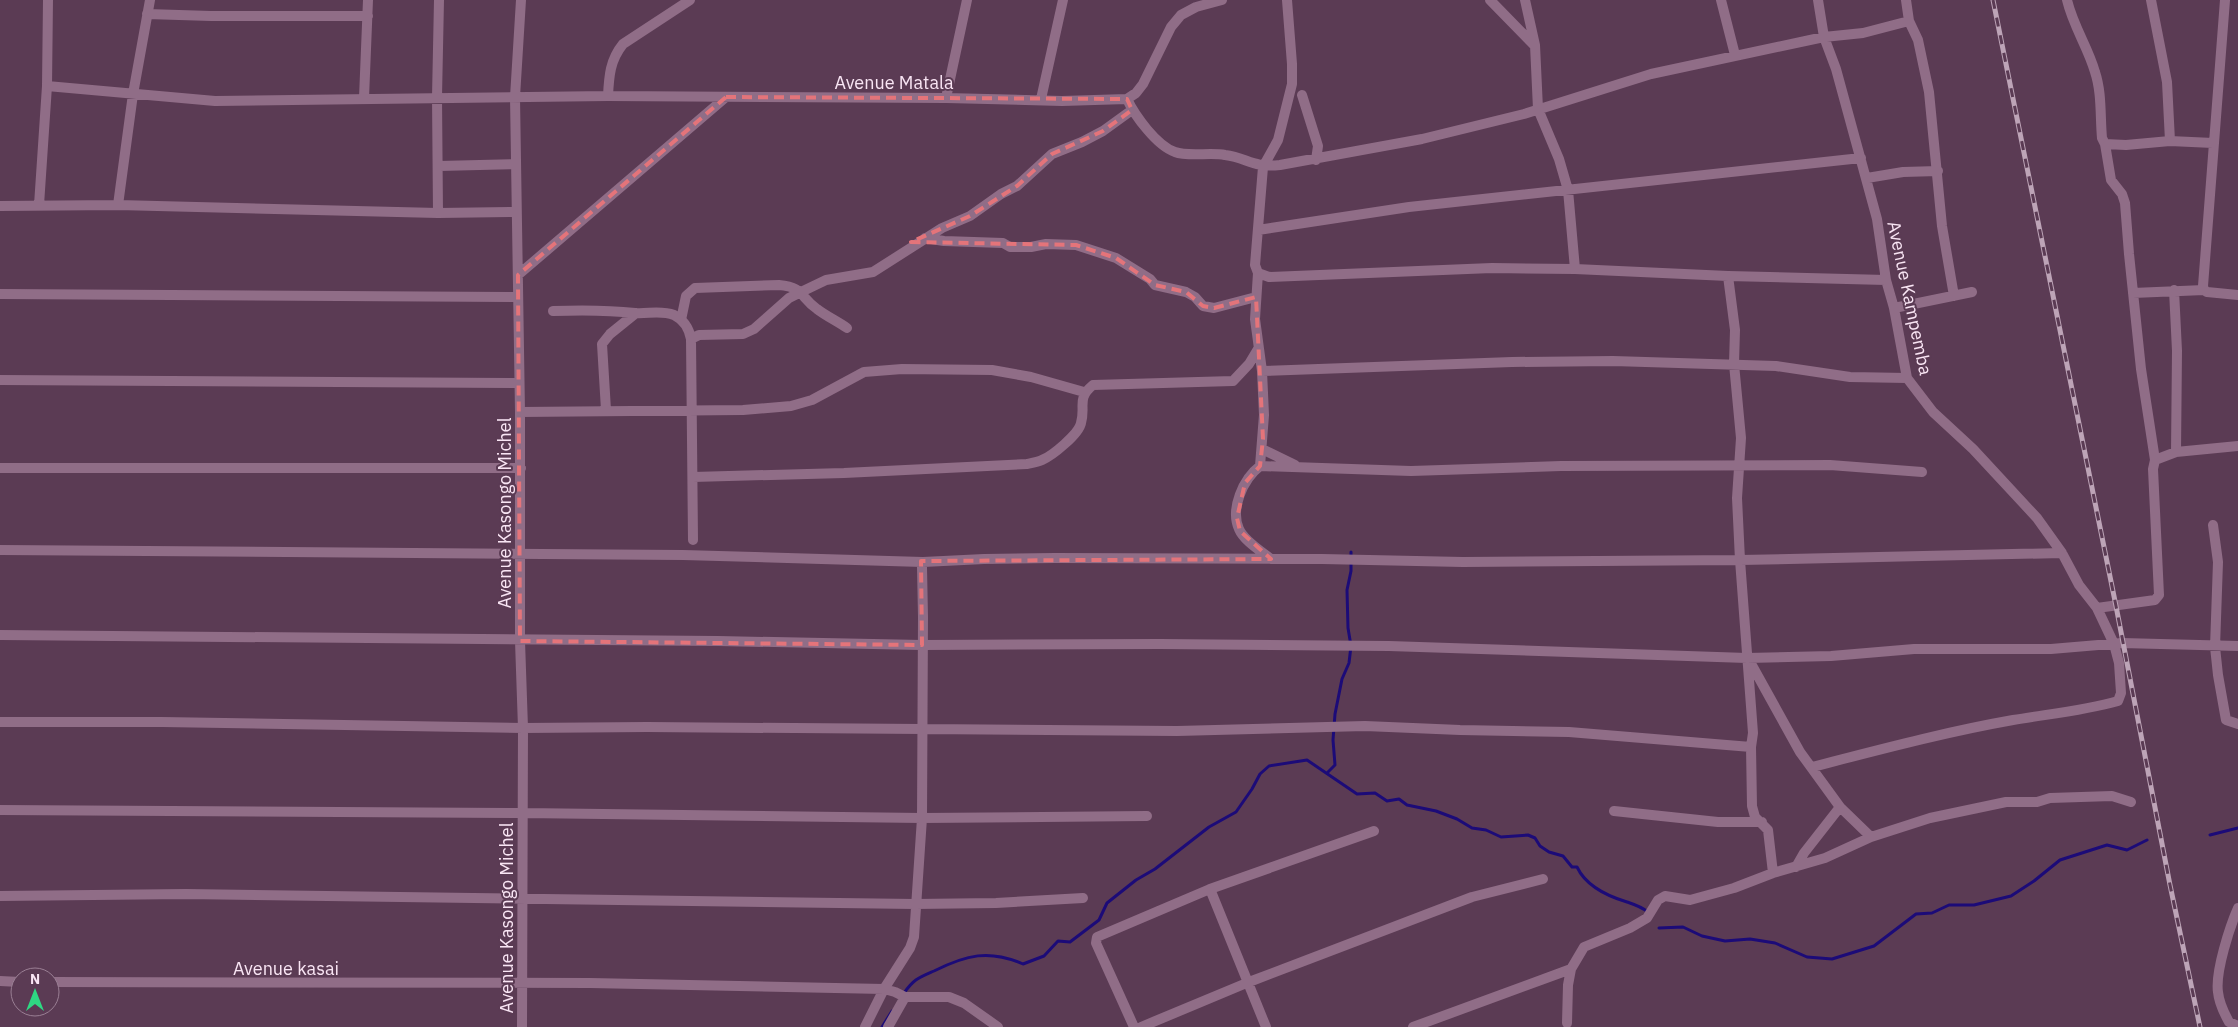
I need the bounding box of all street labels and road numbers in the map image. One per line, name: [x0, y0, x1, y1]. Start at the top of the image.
street label: Avenue Matala: [834, 71, 954, 94]
street label: Avenue Kampemba: [1882, 219, 1938, 378]
street label: Avenue Kasongo Michel: [493, 417, 516, 609]
street label: Avenue Kasongo Michel: [495, 822, 518, 1014]
street label: Avenue kasai: [233, 957, 339, 980]

